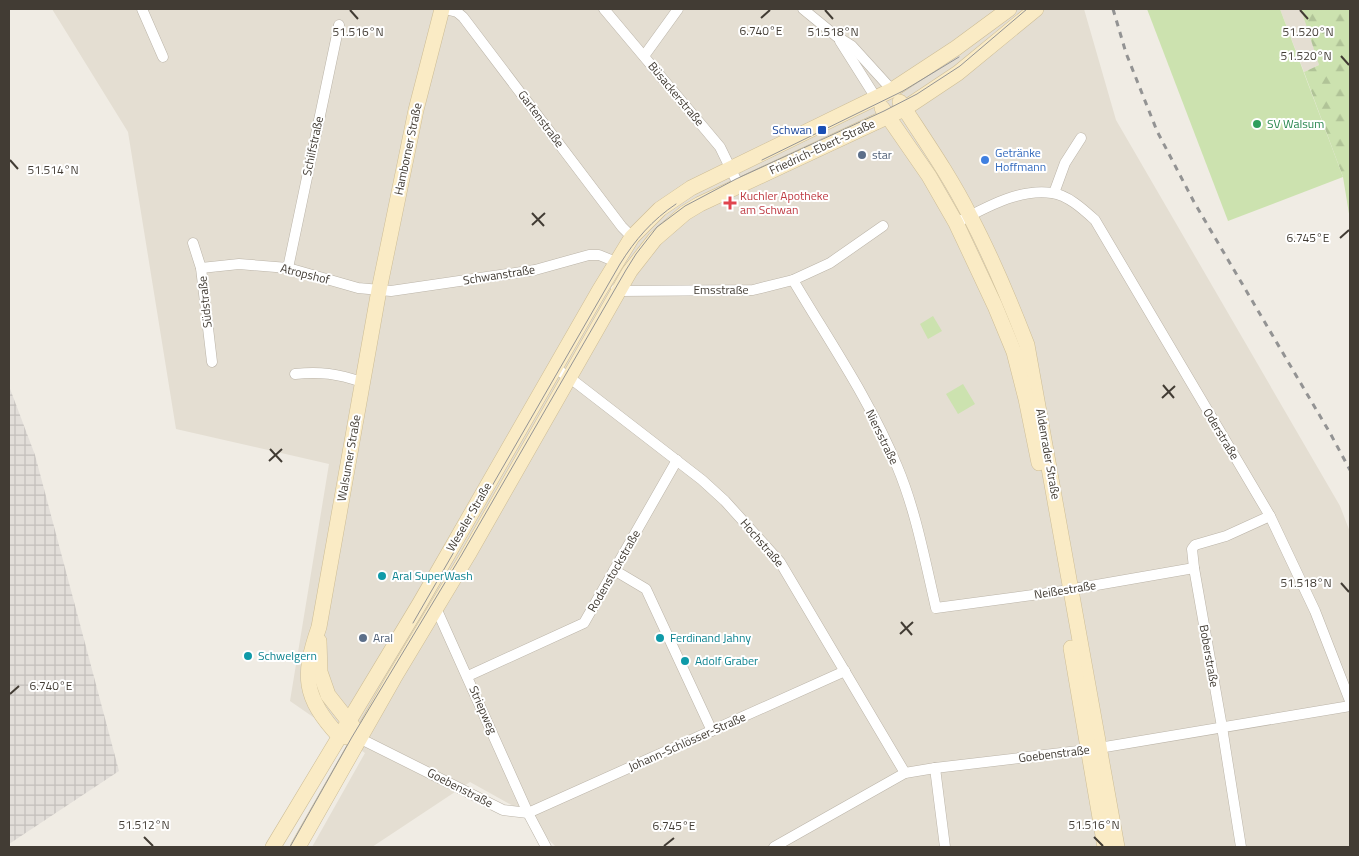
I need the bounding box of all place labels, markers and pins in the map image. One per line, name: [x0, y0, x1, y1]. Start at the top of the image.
place label: SV Walsum: [1267, 114, 1324, 133]
marker: SV Walsum: [1251, 118, 1263, 130]
place label: Schwan: [772, 120, 812, 139]
marker: Schwan: [816, 124, 828, 136]
place label: Getränke Hoffmann: [995, 143, 1046, 176]
place label: star: [872, 145, 892, 164]
marker: star: [856, 149, 868, 161]
marker: Getränke Hoffmann: [979, 154, 991, 166]
place label: Kuchler Apotheke am Schwan: [740, 186, 828, 219]
marker: Kuchler Apotheke am Schwan: [724, 197, 736, 209]
place label: Aral SuperWash: [392, 566, 473, 585]
marker: Aral SuperWash: [376, 570, 388, 582]
place label: Aral: [373, 628, 393, 647]
place label: Ferdinand Jahny: [670, 628, 751, 647]
marker: Aral: [357, 632, 369, 644]
marker: Ferdinand Jahny: [654, 632, 666, 644]
place label: Schwelgern: [258, 646, 317, 665]
marker: Schwelgern: [242, 650, 254, 662]
place label: Adolf Graber: [695, 651, 758, 670]
marker: Adolf Graber: [679, 655, 691, 667]

